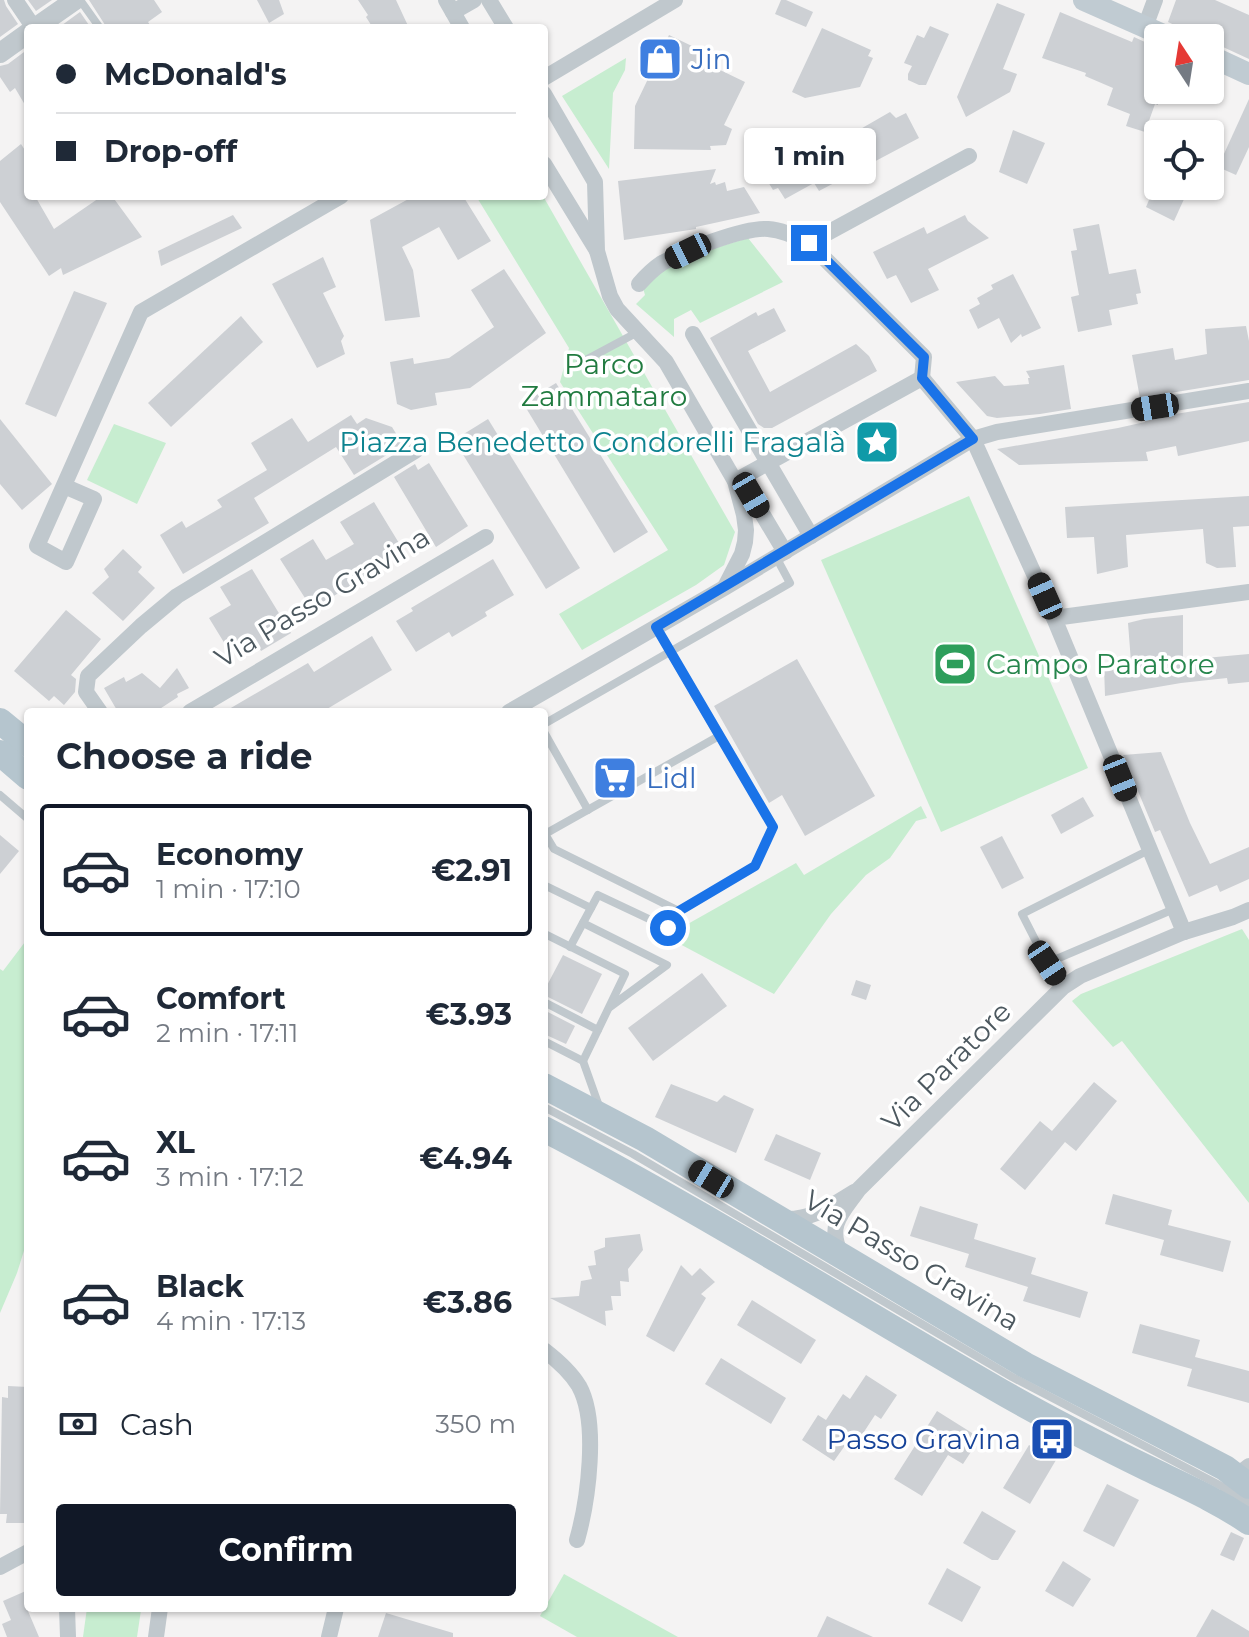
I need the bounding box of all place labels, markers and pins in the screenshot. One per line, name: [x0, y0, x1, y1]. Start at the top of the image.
shop icon: Jin: [636, 35, 684, 83]
place label: Jin: [690, 42, 732, 76]
place icon: Piazza Benedetto Condorelli Fragalà: [853, 418, 901, 466]
place label: Piazza Benedetto Condorelli Fragalà: [339, 425, 846, 459]
sports icon: Campo Paratore: [931, 640, 979, 688]
place label: Campo Paratore: [986, 647, 1215, 681]
supermarket icon: Lidl: [591, 754, 639, 802]
place label: Lidl: [646, 761, 697, 795]
bus stop icon: Passo Gravina: [1028, 1415, 1076, 1463]
place label: Passo Gravina: [826, 1422, 1021, 1456]

